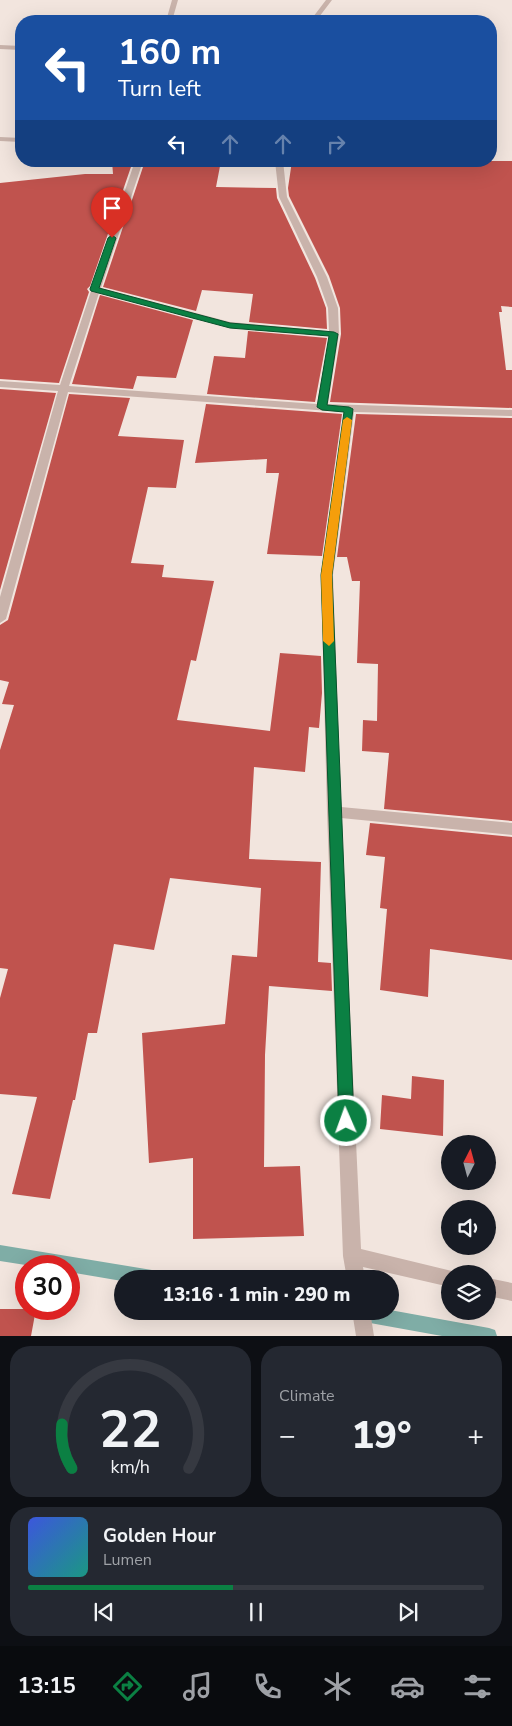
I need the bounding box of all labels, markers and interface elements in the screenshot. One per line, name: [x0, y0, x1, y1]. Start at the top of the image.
text: 160 m: [118, 29, 221, 76]
icon: left: [35, 35, 100, 100]
text: Turn left: [118, 74, 201, 104]
icon: left: [163, 130, 191, 158]
icon: ahead: [216, 130, 244, 158]
icon: ahead: [269, 130, 297, 158]
icon: right: [322, 130, 350, 158]
pin: [91, 187, 133, 238]
icon: arrive: [98, 194, 126, 222]
position arrow: [319, 1094, 371, 1146]
north arrow: [441, 1135, 496, 1190]
map controls: [441, 1135, 496, 1320]
button: sound: [441, 1200, 496, 1255]
speed limit sign: 30: [15, 1255, 80, 1320]
button: layers: [441, 1265, 496, 1320]
text: 13:16 · 1 min · 290 m: [163, 1282, 350, 1308]
text: Climate: [279, 1385, 334, 1407]
text: 22: [99, 1394, 162, 1465]
text: 19°: [351, 1410, 412, 1461]
text: −: [279, 1417, 296, 1455]
text: +: [467, 1417, 484, 1455]
text: km/h: [111, 1455, 150, 1479]
text: Golden Hour: [103, 1523, 216, 1549]
text: Lumen: [103, 1549, 152, 1571]
icon: previous: [90, 1598, 118, 1626]
icon: pause: [242, 1598, 270, 1626]
icon: next: [394, 1598, 422, 1626]
icon: directions: [110, 1669, 145, 1704]
icon: music: [180, 1669, 215, 1704]
icon: phone: [250, 1669, 285, 1704]
icon: climate: [320, 1669, 355, 1704]
icon: car: [390, 1669, 425, 1704]
icon: filters: [460, 1669, 495, 1704]
text: 13:15: [17, 1671, 76, 1701]

